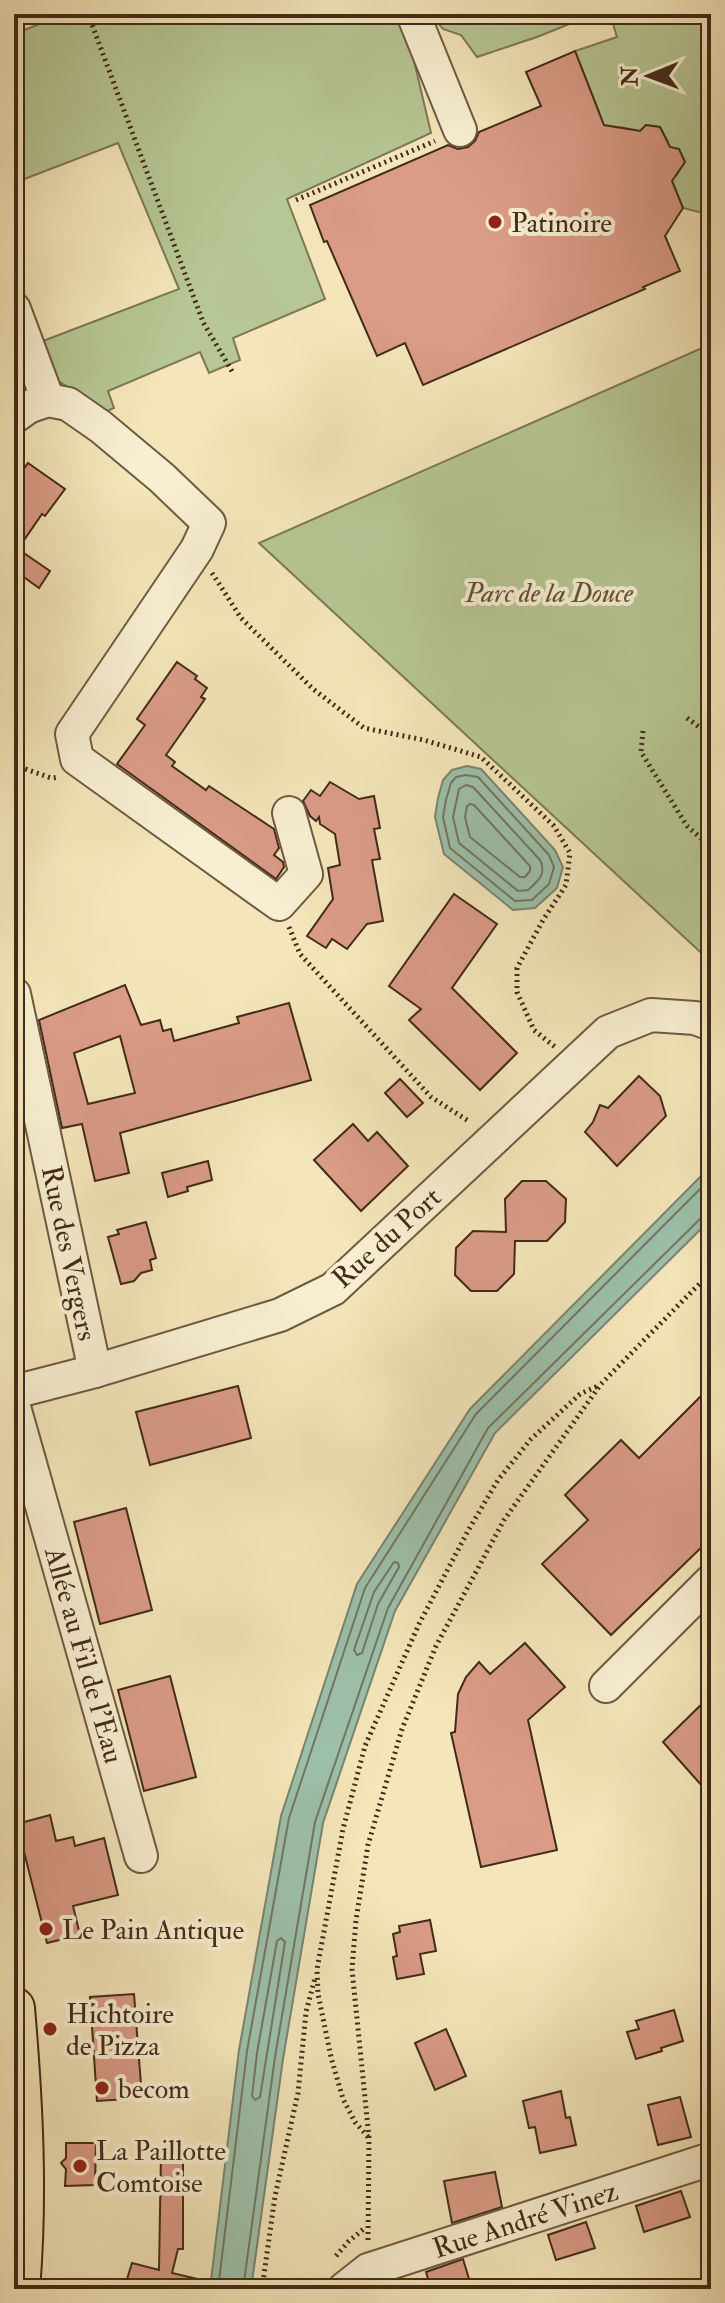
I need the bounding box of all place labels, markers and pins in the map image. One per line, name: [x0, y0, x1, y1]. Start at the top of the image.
place label: Patinoire: [511, 206, 612, 241]
marker: Patinoire: [486, 213, 504, 231]
place label: Le Pain Antique: [62, 1913, 244, 1948]
marker: Le Pain Antique: [37, 1920, 55, 1938]
place label: Hichtoire de Pizza: [66, 1997, 174, 2064]
marker: Hichtoire de Pizza: [41, 2020, 59, 2038]
place label: becom: [118, 2072, 190, 2107]
marker: becom: [93, 2079, 111, 2097]
place label: La Paillotte Comtoise: [96, 2134, 226, 2201]
marker: La Paillotte Comtoise: [71, 2157, 89, 2175]

